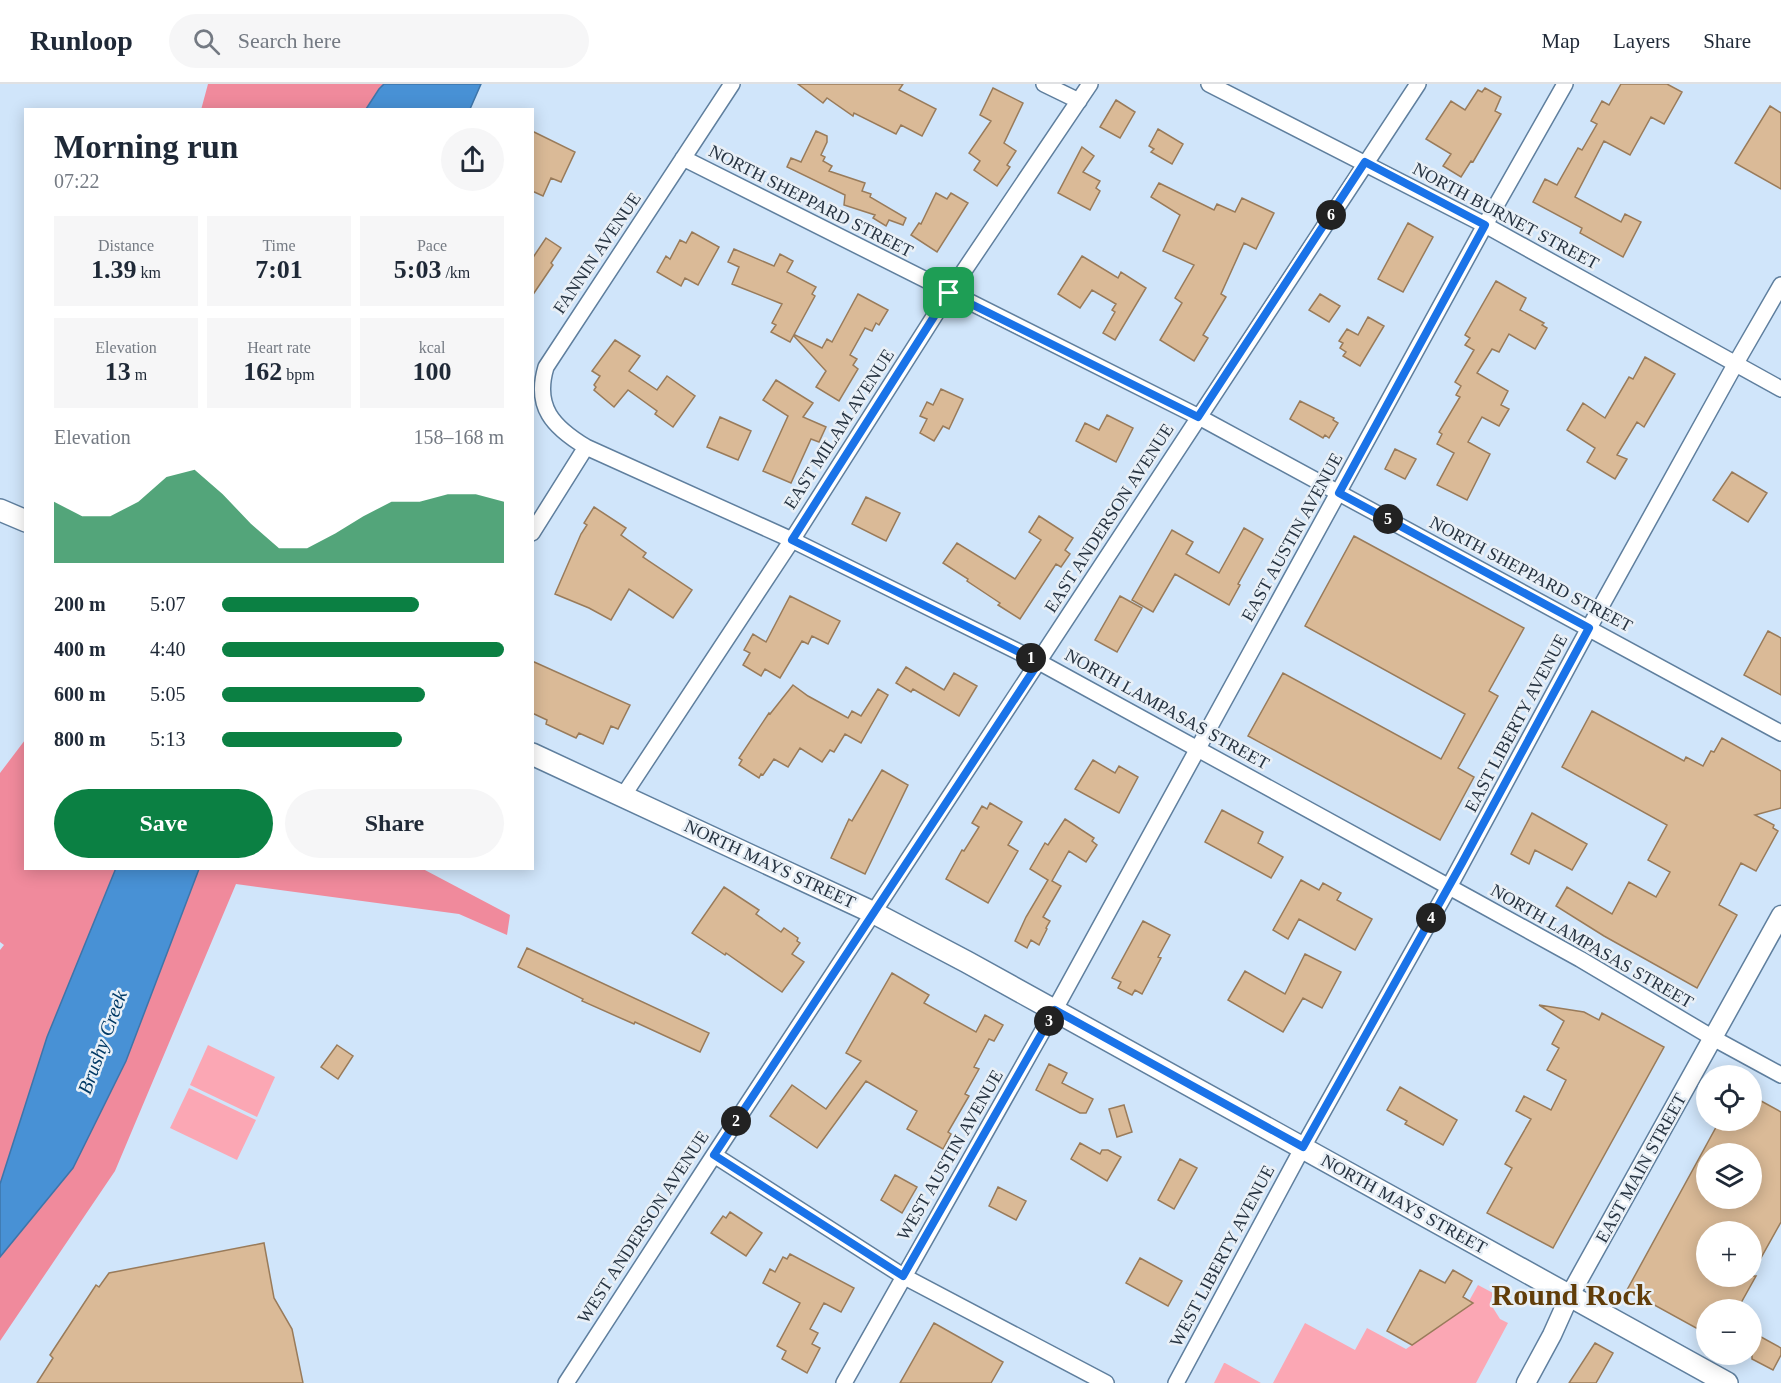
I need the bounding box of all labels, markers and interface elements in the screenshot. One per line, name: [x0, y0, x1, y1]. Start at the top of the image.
search box: [169, 14, 589, 68]
text: Runloop: [30, 25, 133, 56]
icon: search: [190, 25, 223, 58]
text: Search here: [238, 28, 341, 53]
text: Map: [1542, 29, 1580, 53]
text: Layers: [1613, 29, 1670, 53]
text: Share: [1703, 29, 1751, 53]
button: share: [441, 128, 504, 191]
text: Morning run: [54, 129, 238, 165]
street label: NORTH SHEPPARD STREET: [706, 141, 916, 261]
street label: NORTH BURNET STREET: [1410, 158, 1602, 274]
text: 07:22: [54, 170, 100, 192]
street label: FANNIN AVENUE: [549, 189, 645, 317]
pin: 6: [1316, 200, 1346, 230]
text: 6: [1327, 206, 1335, 223]
text: Distance: [98, 237, 154, 254]
text: Time: [262, 237, 296, 254]
text: Pace: [417, 237, 447, 254]
text: 1.39: [91, 255, 137, 284]
text: 7:01: [255, 255, 303, 284]
text: 5:03: [394, 255, 441, 284]
text: km: [137, 264, 161, 281]
text: /km: [441, 264, 470, 281]
pin: [923, 267, 974, 318]
icon: arrive: [932, 276, 965, 309]
text: Elevation: [95, 339, 157, 356]
text: Heart rate: [247, 339, 311, 356]
text: kcal: [419, 339, 445, 356]
street label: EAST MILAM AVENUE: [780, 345, 898, 513]
text: 13: [105, 357, 131, 386]
text: 162: [243, 357, 282, 386]
text: 100: [413, 357, 452, 386]
text: m: [131, 366, 147, 383]
text: bpm: [282, 366, 315, 383]
street label: EAST ANDERSON AVENUE: [1040, 420, 1178, 616]
text: Elevation: [54, 426, 131, 448]
text: 158–168 m: [413, 426, 504, 448]
street label: EAST AUSTIN AVENUE: [1237, 449, 1347, 625]
pin: 5: [1373, 504, 1403, 534]
text: 5: [1384, 510, 1392, 527]
street label: NORTH SHEPPARD STREET: [1426, 512, 1636, 636]
text: 200 m: [54, 593, 106, 615]
text: 5:07: [150, 593, 186, 615]
street label: EAST LIBERTY AVENUE: [1461, 631, 1571, 815]
text: 400 m: [54, 638, 106, 660]
text: 4:40: [150, 638, 186, 660]
pin: 1: [1016, 643, 1046, 673]
street label: NORTH LAMPASAS STREET: [1061, 644, 1273, 774]
text: 1: [1027, 649, 1035, 666]
text: 600 m: [54, 683, 106, 705]
text: 5:05: [150, 683, 186, 705]
text: 800 m: [54, 728, 106, 750]
text: 5:13: [150, 728, 186, 750]
button: Save: [54, 789, 273, 858]
button: Share: [285, 789, 504, 858]
street label: NORTH MAYS STREET: [681, 816, 859, 912]
street label: NORTH LAMPASAS STREET: [1487, 880, 1697, 1012]
pin: 4: [1416, 903, 1446, 933]
text: 4: [1427, 909, 1435, 926]
water label: Brushy Creek: [73, 986, 132, 1097]
pin: 3: [1034, 1006, 1064, 1036]
text: 3: [1045, 1012, 1053, 1029]
map controls: [1696, 1065, 1762, 1365]
button: locate: [1696, 1065, 1762, 1131]
street label: WEST AUSTIN AVENUE: [893, 1066, 1007, 1244]
street label: EAST MAIN STREET: [1592, 1090, 1690, 1246]
pin: 2: [721, 1106, 751, 1136]
text: 2: [732, 1112, 740, 1129]
street label: WEST ANDERSON AVENUE: [573, 1127, 713, 1327]
button: layers: [1696, 1143, 1762, 1209]
street label: NORTH MAYS STREET: [1318, 1150, 1490, 1258]
street label: WEST LIBERTY AVENUE: [1166, 1162, 1278, 1350]
button: +: [1696, 1221, 1762, 1287]
district label: Round Rock: [1492, 1278, 1653, 1311]
button: −: [1696, 1299, 1762, 1365]

